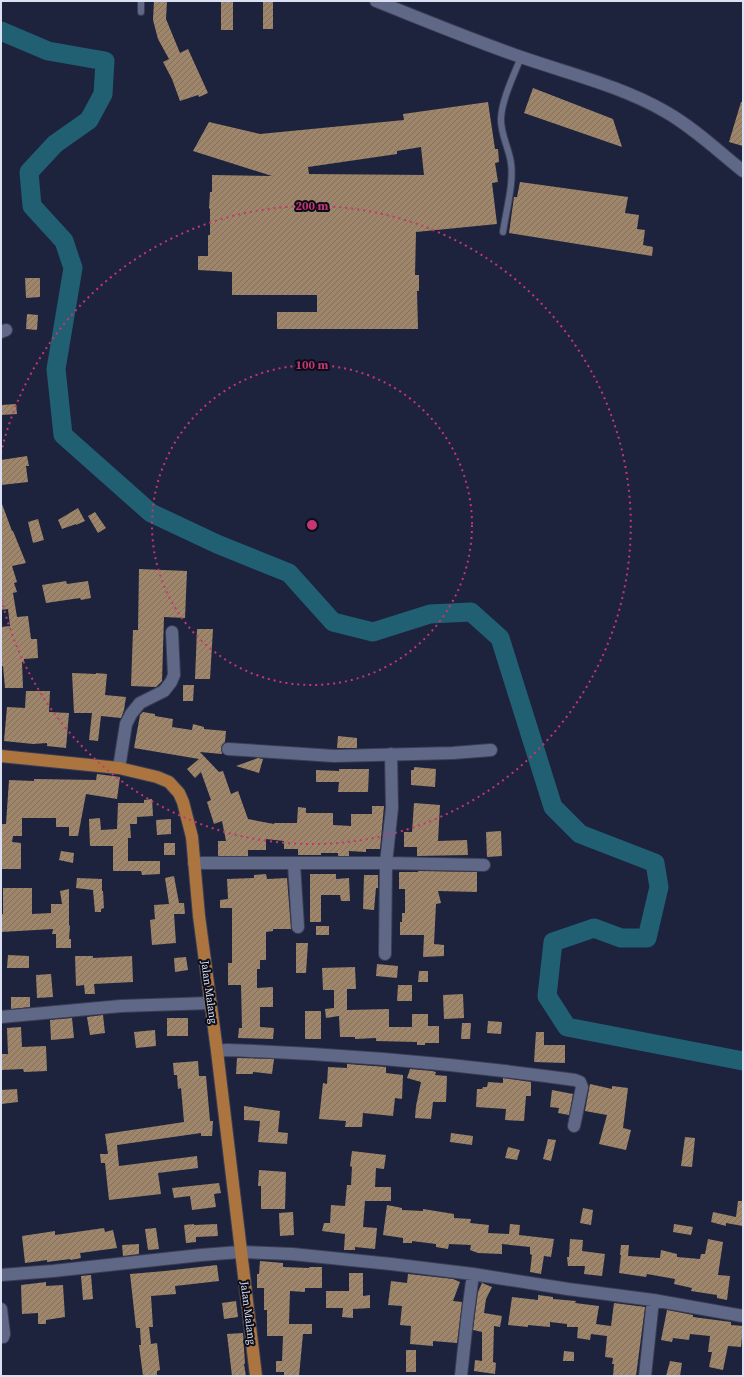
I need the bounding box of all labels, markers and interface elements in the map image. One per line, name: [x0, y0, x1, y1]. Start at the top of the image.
text: 200 m: [296, 198, 329, 214]
text: 100 m: [296, 357, 329, 373]
centre of rings: [305, 518, 319, 532]
street label: Jalan Malang: [197, 958, 221, 1025]
street label: Jalan Malang: [237, 1279, 259, 1346]

